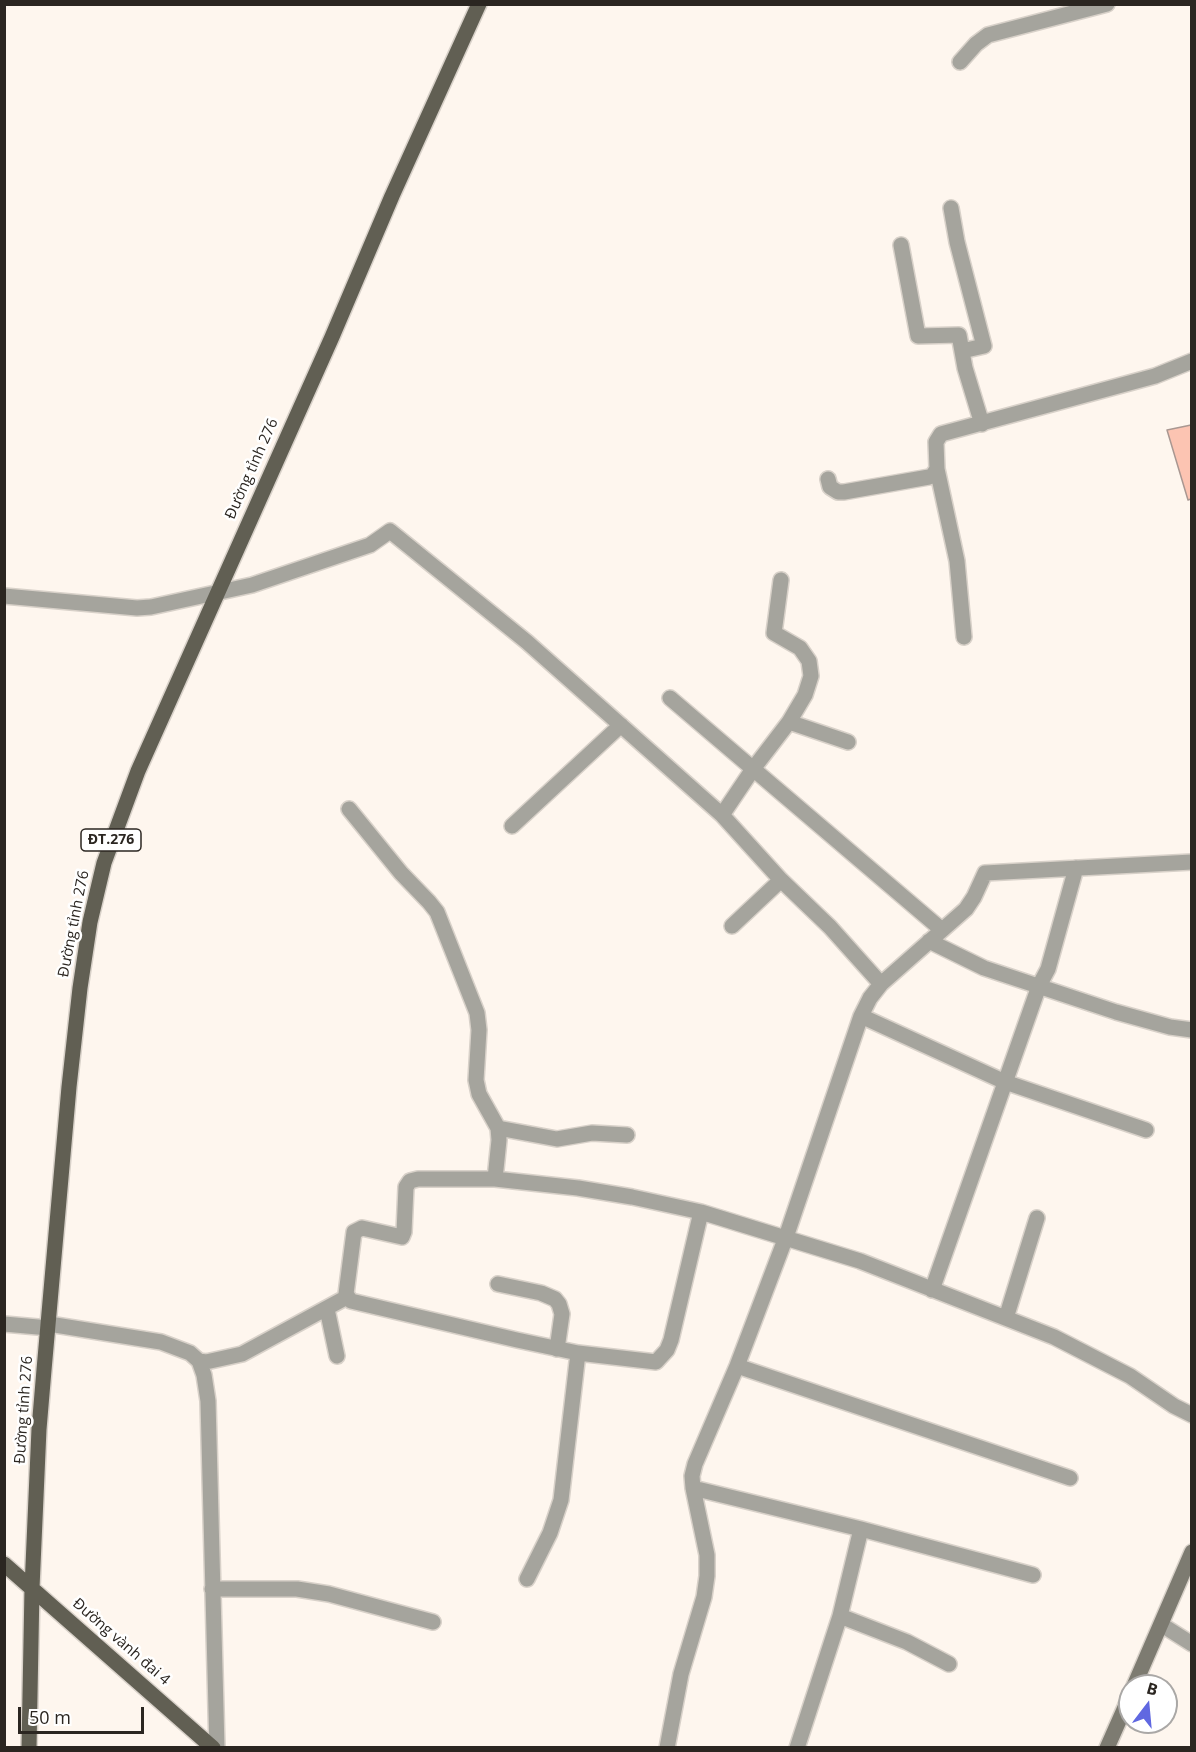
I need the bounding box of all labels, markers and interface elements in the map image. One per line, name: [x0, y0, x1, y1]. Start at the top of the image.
street label: Đường tỉnh 276: [222, 416, 282, 522]
road number: ĐT.276: [81, 829, 141, 851]
street label: Đường tỉnh 276: [55, 869, 93, 979]
street label: Đường tỉnh 276: [11, 1355, 37, 1465]
street label: Đường vành đai 4: [69, 1595, 173, 1689]
north arrow: [1118, 1674, 1178, 1734]
text: B: [1144, 1677, 1161, 1701]
scale bar: [21, 1695, 147, 1733]
text: 50 m: [29, 1705, 71, 1729]

